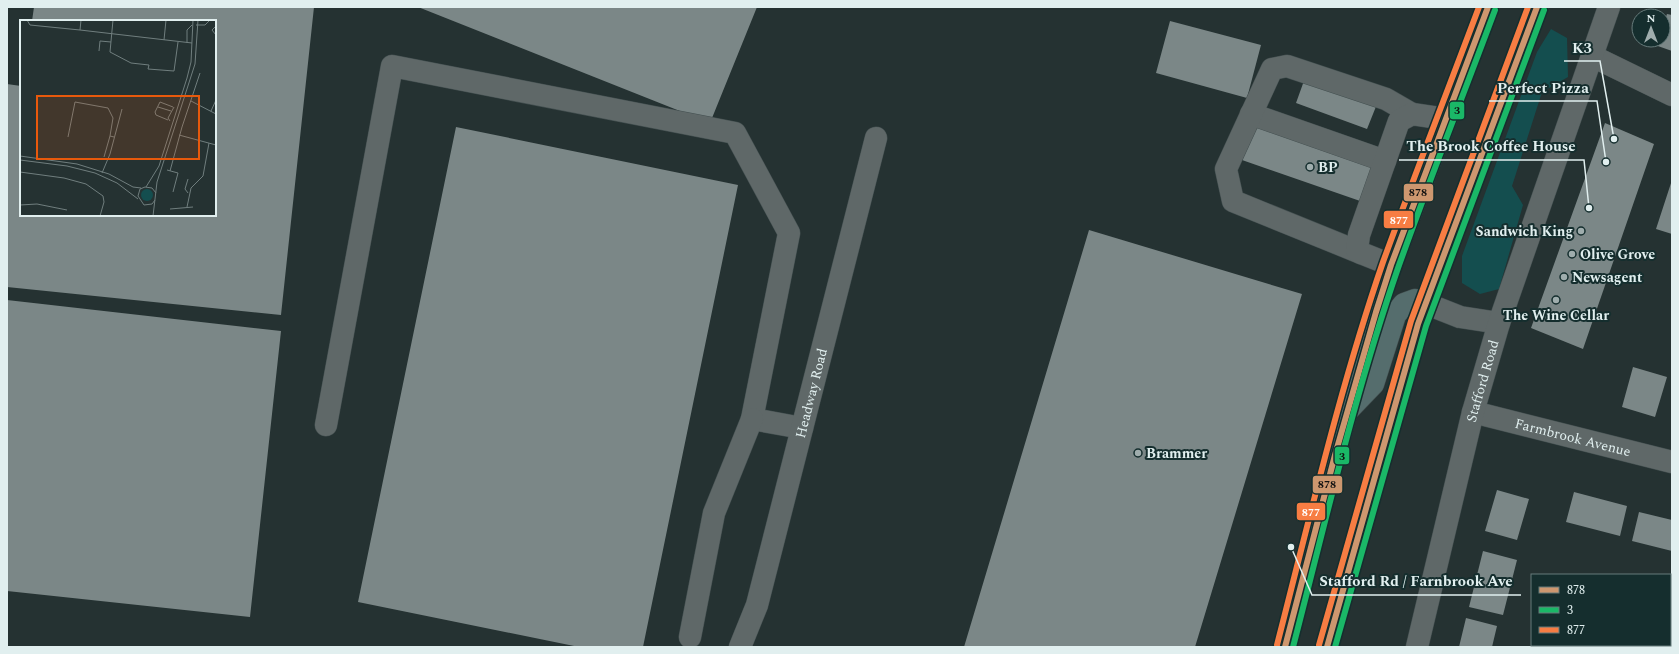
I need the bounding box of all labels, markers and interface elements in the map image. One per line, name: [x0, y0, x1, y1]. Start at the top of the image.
north arrow: [1631, 8, 1671, 48]
text: N: [1647, 10, 1656, 27]
inset map: [20, 20, 216, 216]
callout: K3: [1564, 34, 1600, 61]
text: K3: [1572, 37, 1592, 60]
callout: Perfect Pizza: [1489, 74, 1597, 101]
text: Perfect Pizza: [1497, 77, 1589, 100]
line badge: 3: [1449, 101, 1465, 120]
text: 3: [1454, 102, 1460, 119]
callout: The Brook Coffee House: [1399, 133, 1584, 160]
text: The Brook Coffee House: [1406, 135, 1576, 158]
place label: BP: [1318, 157, 1338, 178]
marker: BP: [1305, 162, 1315, 172]
line badge: 878: [1403, 183, 1434, 202]
text: 878: [1409, 184, 1427, 201]
line badge: 877: [1383, 210, 1414, 229]
text: 877: [1390, 212, 1408, 229]
place label: Sandwich King: [1476, 221, 1573, 242]
marker: Sandwich King: [1576, 226, 1586, 236]
place label: Olive Grove: [1580, 244, 1655, 265]
marker: Olive Grove: [1567, 249, 1577, 259]
place label: Newsagent: [1572, 267, 1643, 288]
marker: Newsagent: [1559, 272, 1569, 282]
marker: The Wine Cellar: [1551, 295, 1561, 305]
place label: The Wine Cellar: [1503, 305, 1609, 326]
street label: Stafford Road: [1460, 337, 1504, 424]
street label: Headway Road: [789, 346, 833, 440]
street label: Farmbrook Avenue: [1513, 412, 1633, 462]
place label: Brammer: [1146, 443, 1207, 464]
line badge: 3: [1334, 446, 1350, 465]
marker: Brammer: [1133, 448, 1143, 458]
text: 3: [1339, 448, 1345, 465]
line badge: 878: [1312, 475, 1343, 494]
text: 878: [1318, 476, 1336, 493]
line badge: 877: [1296, 502, 1326, 521]
text: 877: [1302, 504, 1320, 521]
callout: Stafford Rd / Farnbrook Ave: [1312, 568, 1521, 595]
text: Stafford Rd / Farnbrook Ave: [1319, 570, 1513, 593]
legend: [1531, 574, 1671, 646]
text: 878: [1567, 581, 1585, 600]
text: 3: [1567, 601, 1573, 620]
text: 877: [1567, 621, 1585, 640]

